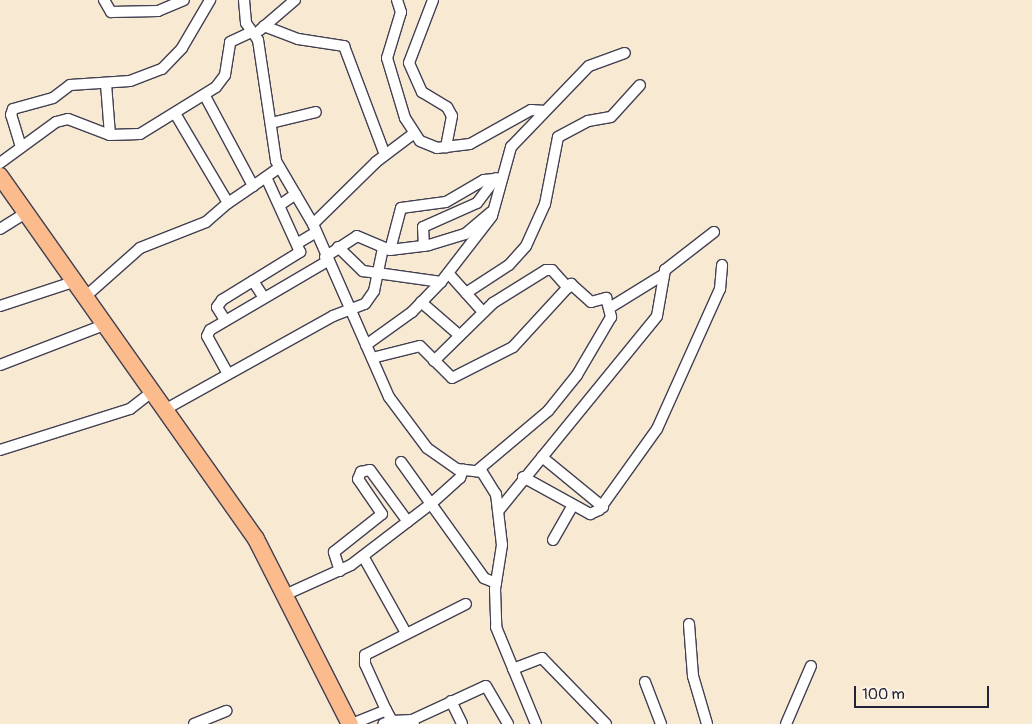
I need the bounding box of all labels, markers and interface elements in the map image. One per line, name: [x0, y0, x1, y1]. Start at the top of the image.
scale bar: [857, 676, 992, 708]
text: 100 m: [862, 685, 905, 704]

